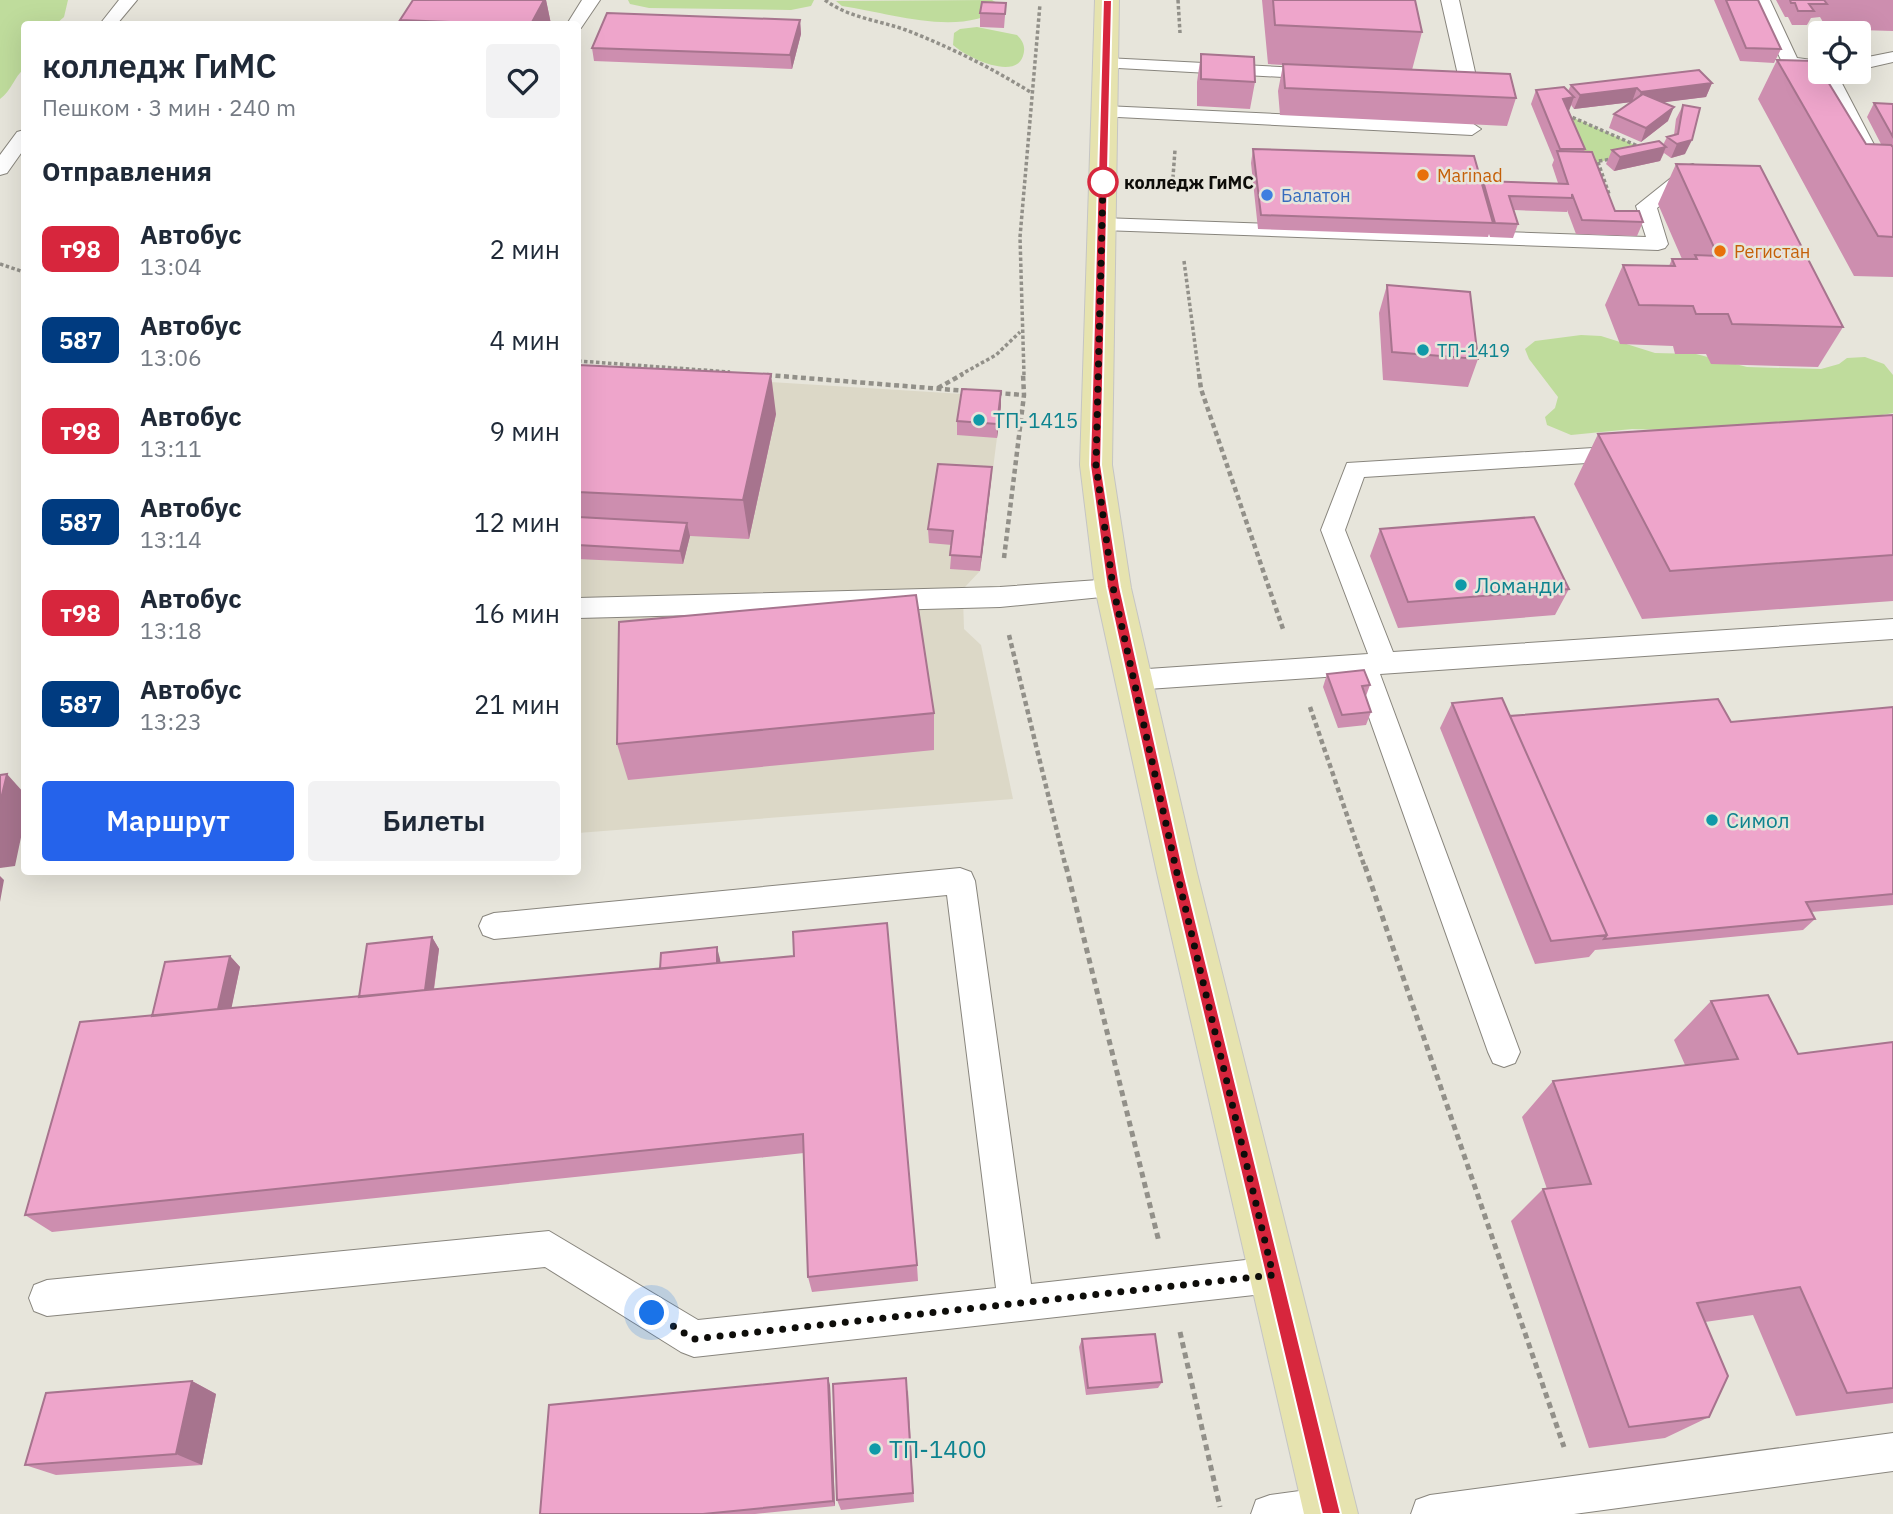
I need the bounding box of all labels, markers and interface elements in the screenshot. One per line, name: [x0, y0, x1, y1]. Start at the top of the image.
map controls: [1808, 21, 1871, 84]
button: locate: [1808, 21, 1871, 84]
text: колледж ГиМС: [42, 44, 277, 87]
button: heart: [486, 44, 560, 118]
text: Пешком · 3 мин · 240 m: [42, 92, 296, 122]
text: Отправления: [42, 154, 212, 188]
place label: Marinad: [1437, 164, 1503, 187]
marker: колледж ГиМС: [1088, 167, 1118, 197]
marker: Marinad: [1415, 167, 1431, 183]
place label: колледж ГиМС: [1124, 171, 1254, 194]
place label: Балатон: [1281, 184, 1351, 207]
marker: Балатон: [1259, 187, 1275, 203]
text: Автобус: [140, 217, 242, 251]
text: 2 мин: [490, 232, 560, 266]
text: т98: [60, 233, 101, 265]
place label: Регистан: [1734, 240, 1810, 263]
marker: Регистан: [1712, 243, 1728, 259]
text: 13:04: [140, 251, 202, 281]
text: Автобус: [140, 308, 242, 342]
text: 4 мин: [490, 323, 560, 357]
text: 587: [59, 324, 102, 356]
place label: ТП-1419: [1437, 339, 1510, 362]
text: 13:06: [140, 342, 202, 372]
marker: ТП-1419: [1415, 342, 1431, 358]
text: Автобус: [140, 399, 242, 433]
place label: ТП-1415: [993, 406, 1078, 434]
marker: ТП-1415: [971, 412, 987, 428]
text: 9 мин: [490, 414, 560, 448]
text: т98: [60, 415, 101, 447]
text: 13:11: [140, 433, 202, 463]
text: Автобус: [140, 490, 242, 524]
text: 12 мин: [474, 505, 560, 539]
text: 587: [59, 506, 102, 538]
text: 13:14: [140, 524, 202, 554]
place label: Ломанди: [1475, 571, 1564, 599]
marker: Ломанди: [1453, 577, 1469, 593]
text: Автобус: [140, 581, 242, 615]
text: 16 мин: [474, 596, 560, 630]
text: т98: [60, 597, 101, 629]
text: 13:18: [140, 615, 202, 645]
text: Автобус: [140, 672, 242, 706]
text: 21 мин: [474, 687, 560, 721]
text: 587: [59, 688, 102, 720]
text: 13:23: [140, 706, 202, 736]
button: Маршрут: [42, 781, 294, 861]
button: Билеты: [308, 781, 560, 861]
place label: Симол: [1726, 806, 1790, 834]
marker: Симол: [1704, 812, 1720, 828]
your location: [634, 1295, 669, 1330]
place label: ТП-1400: [889, 1433, 987, 1465]
marker: ТП-1400: [867, 1441, 883, 1457]

